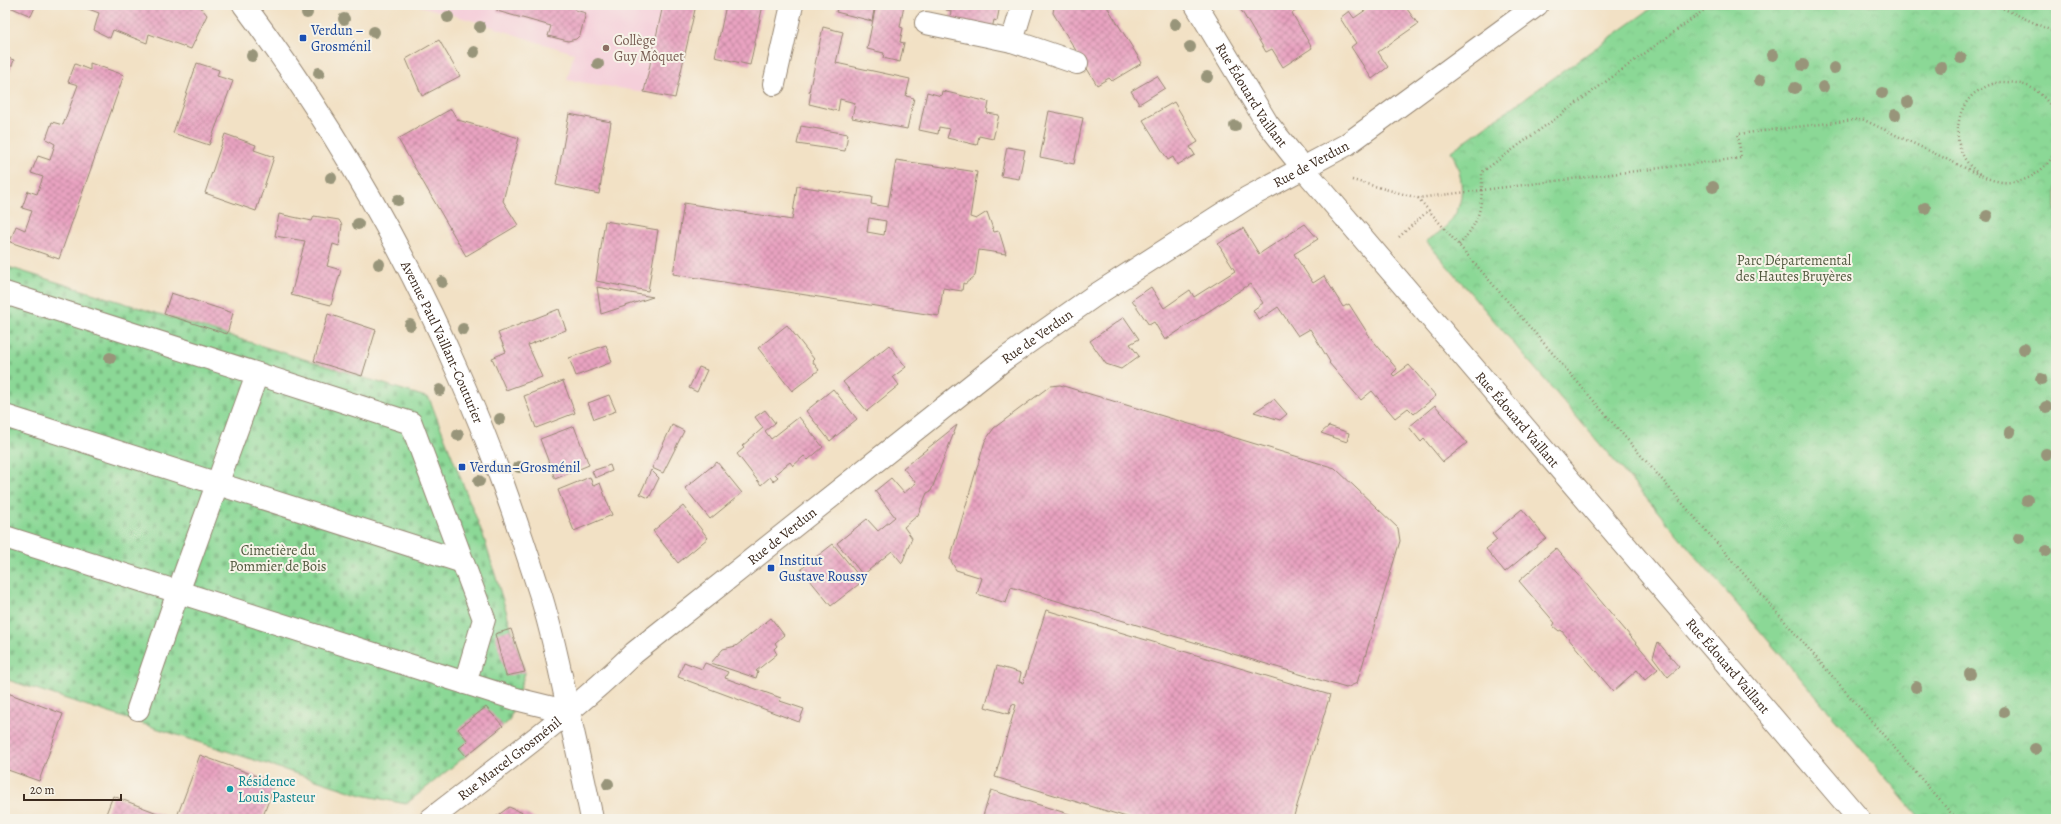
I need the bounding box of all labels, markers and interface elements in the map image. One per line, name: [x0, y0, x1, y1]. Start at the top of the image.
place label: Verdun – Grosménil: [310, 21, 371, 56]
place label: Collège Guy Môquet: [614, 31, 684, 66]
marker: Verdun – Grosménil: [298, 33, 308, 43]
street label: Rue Édouard Vaillant: [1211, 40, 1292, 152]
marker: Collège Guy Môquet: [601, 43, 611, 53]
street label: Rue de Verdun: [1270, 136, 1353, 192]
park label: Parc Départemental des Hautes Bruyères: [1736, 251, 1852, 286]
street label: Avenue Paul Vaillant-Couturier: [396, 257, 488, 427]
street label: Rue de Verdun: [998, 305, 1077, 368]
street label: Rue Édouard Vaillant: [1471, 368, 1564, 472]
place label: Verdun–Grosménil: [469, 458, 581, 477]
marker: Verdun–Grosménil: [457, 462, 467, 472]
street label: Rue de Verdun: [744, 503, 821, 569]
park label: Cimetière du Pommier de Bois: [229, 541, 327, 576]
place label: Institut Gustave Roussy: [779, 551, 868, 586]
marker: Institut Gustave Roussy: [766, 563, 776, 573]
street label: Rue Édouard Vaillant: [1681, 614, 1774, 718]
street label: Rue Marcel Grosménil: [454, 712, 566, 805]
place label: Résidence Louis Pasteur: [238, 772, 316, 807]
scale bar: [24, 776, 121, 802]
text: 20 m: [30, 782, 54, 798]
marker: Résidence Louis Pasteur: [225, 784, 235, 794]

